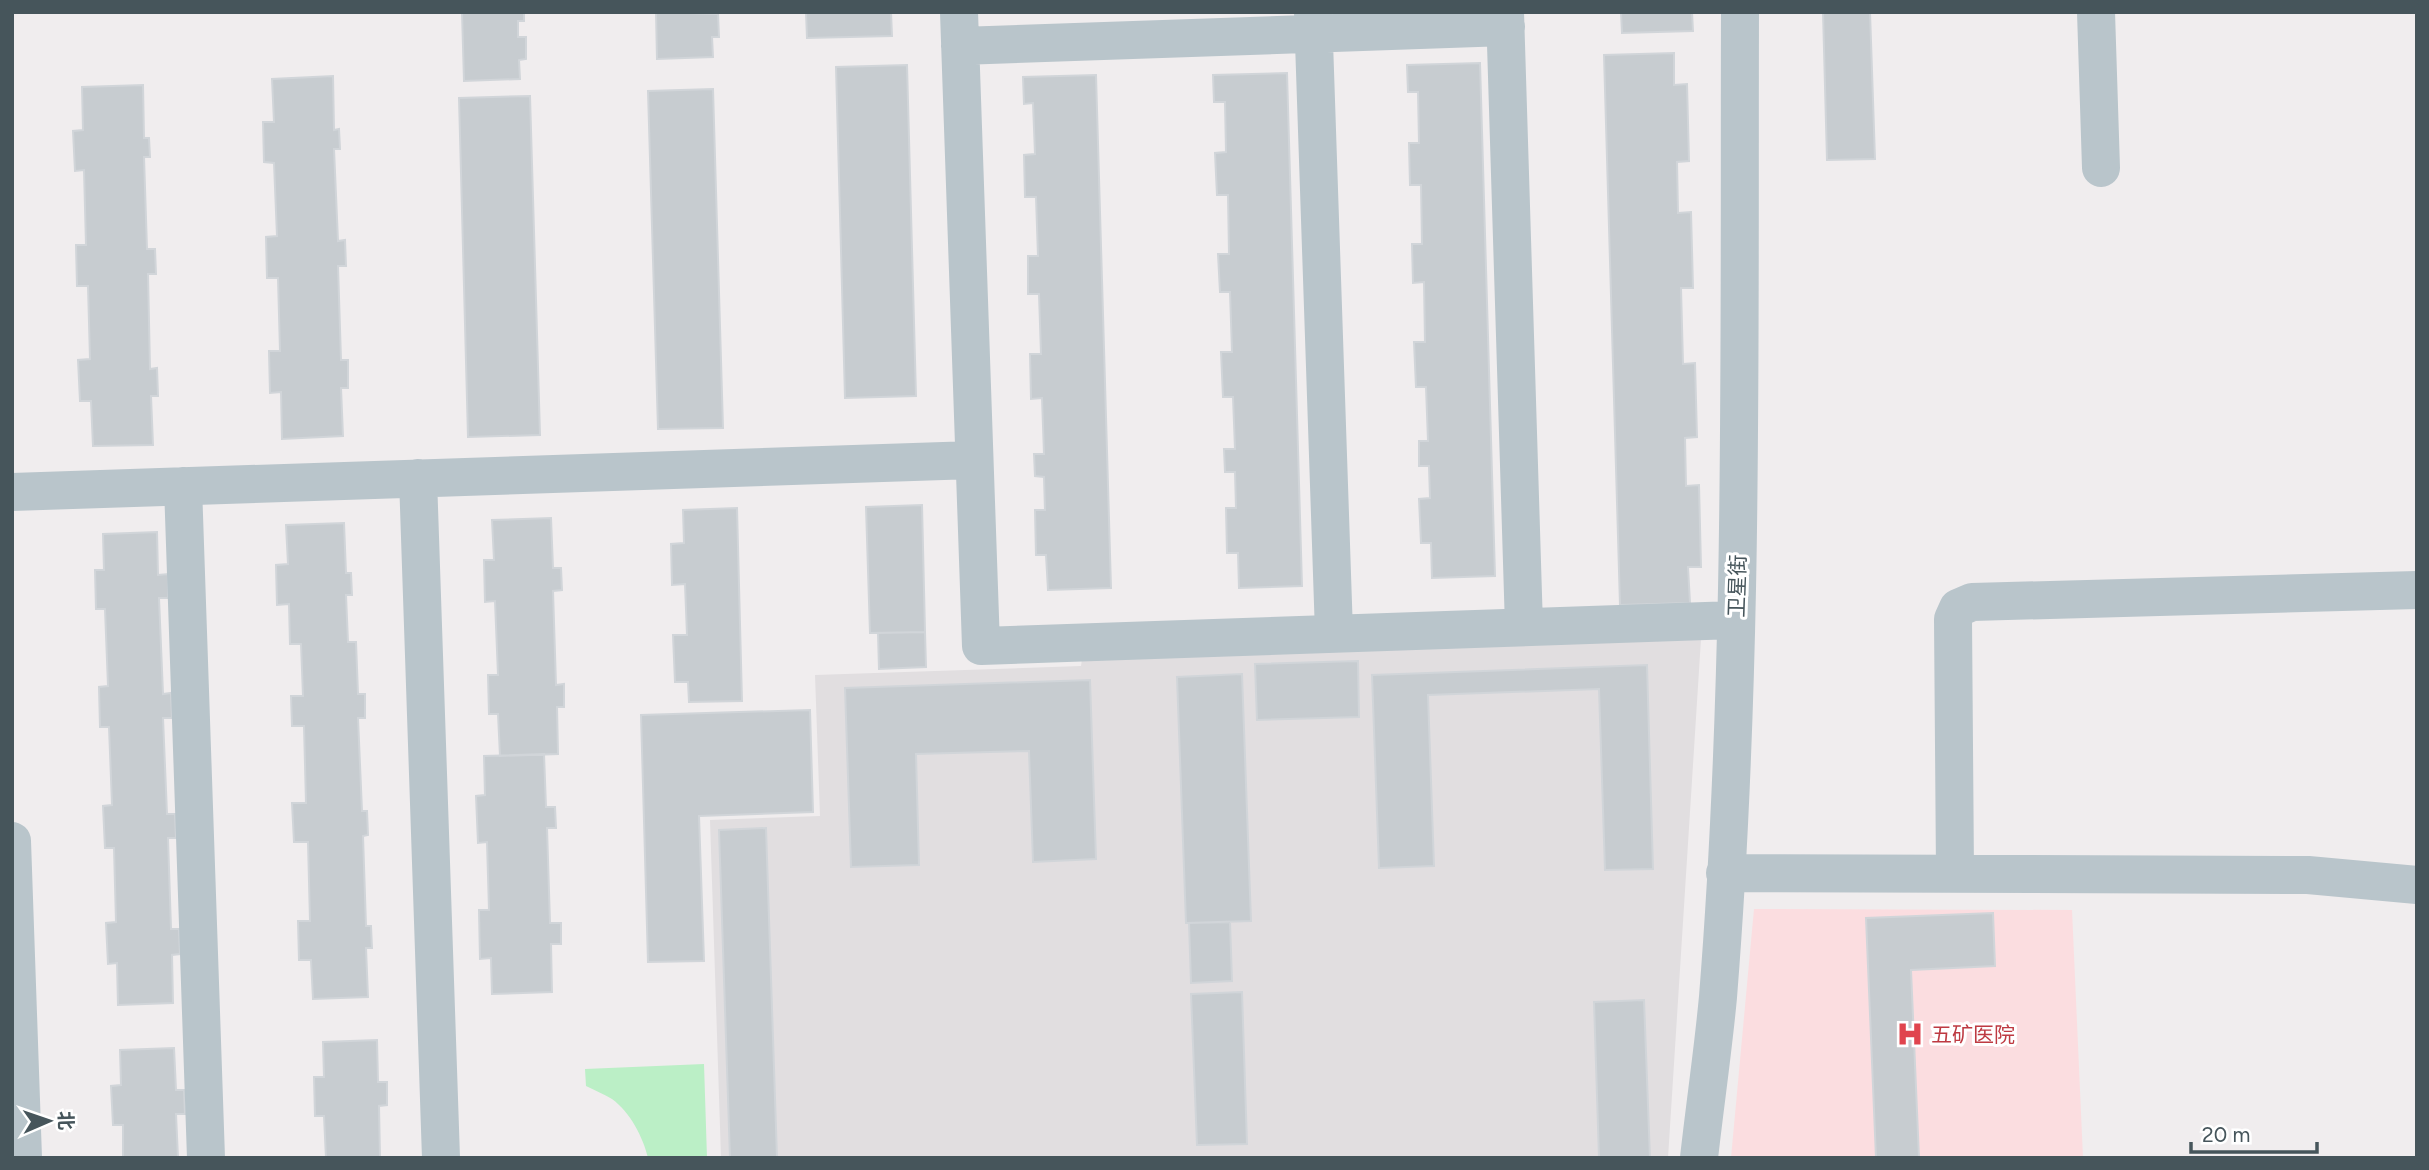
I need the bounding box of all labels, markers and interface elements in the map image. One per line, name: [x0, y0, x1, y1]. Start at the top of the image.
street label: 卫星街: [1723, 554, 1751, 618]
hospital icon: 五矿医院: [1895, 1019, 1925, 1049]
place label: 五矿医院: [1931, 1022, 2015, 1047]
north arrow: [14, 1086, 84, 1156]
scale bar: [2191, 1110, 2317, 1154]
text: 北: [54, 1111, 77, 1130]
text: 20 m: [2202, 1122, 2250, 1147]

